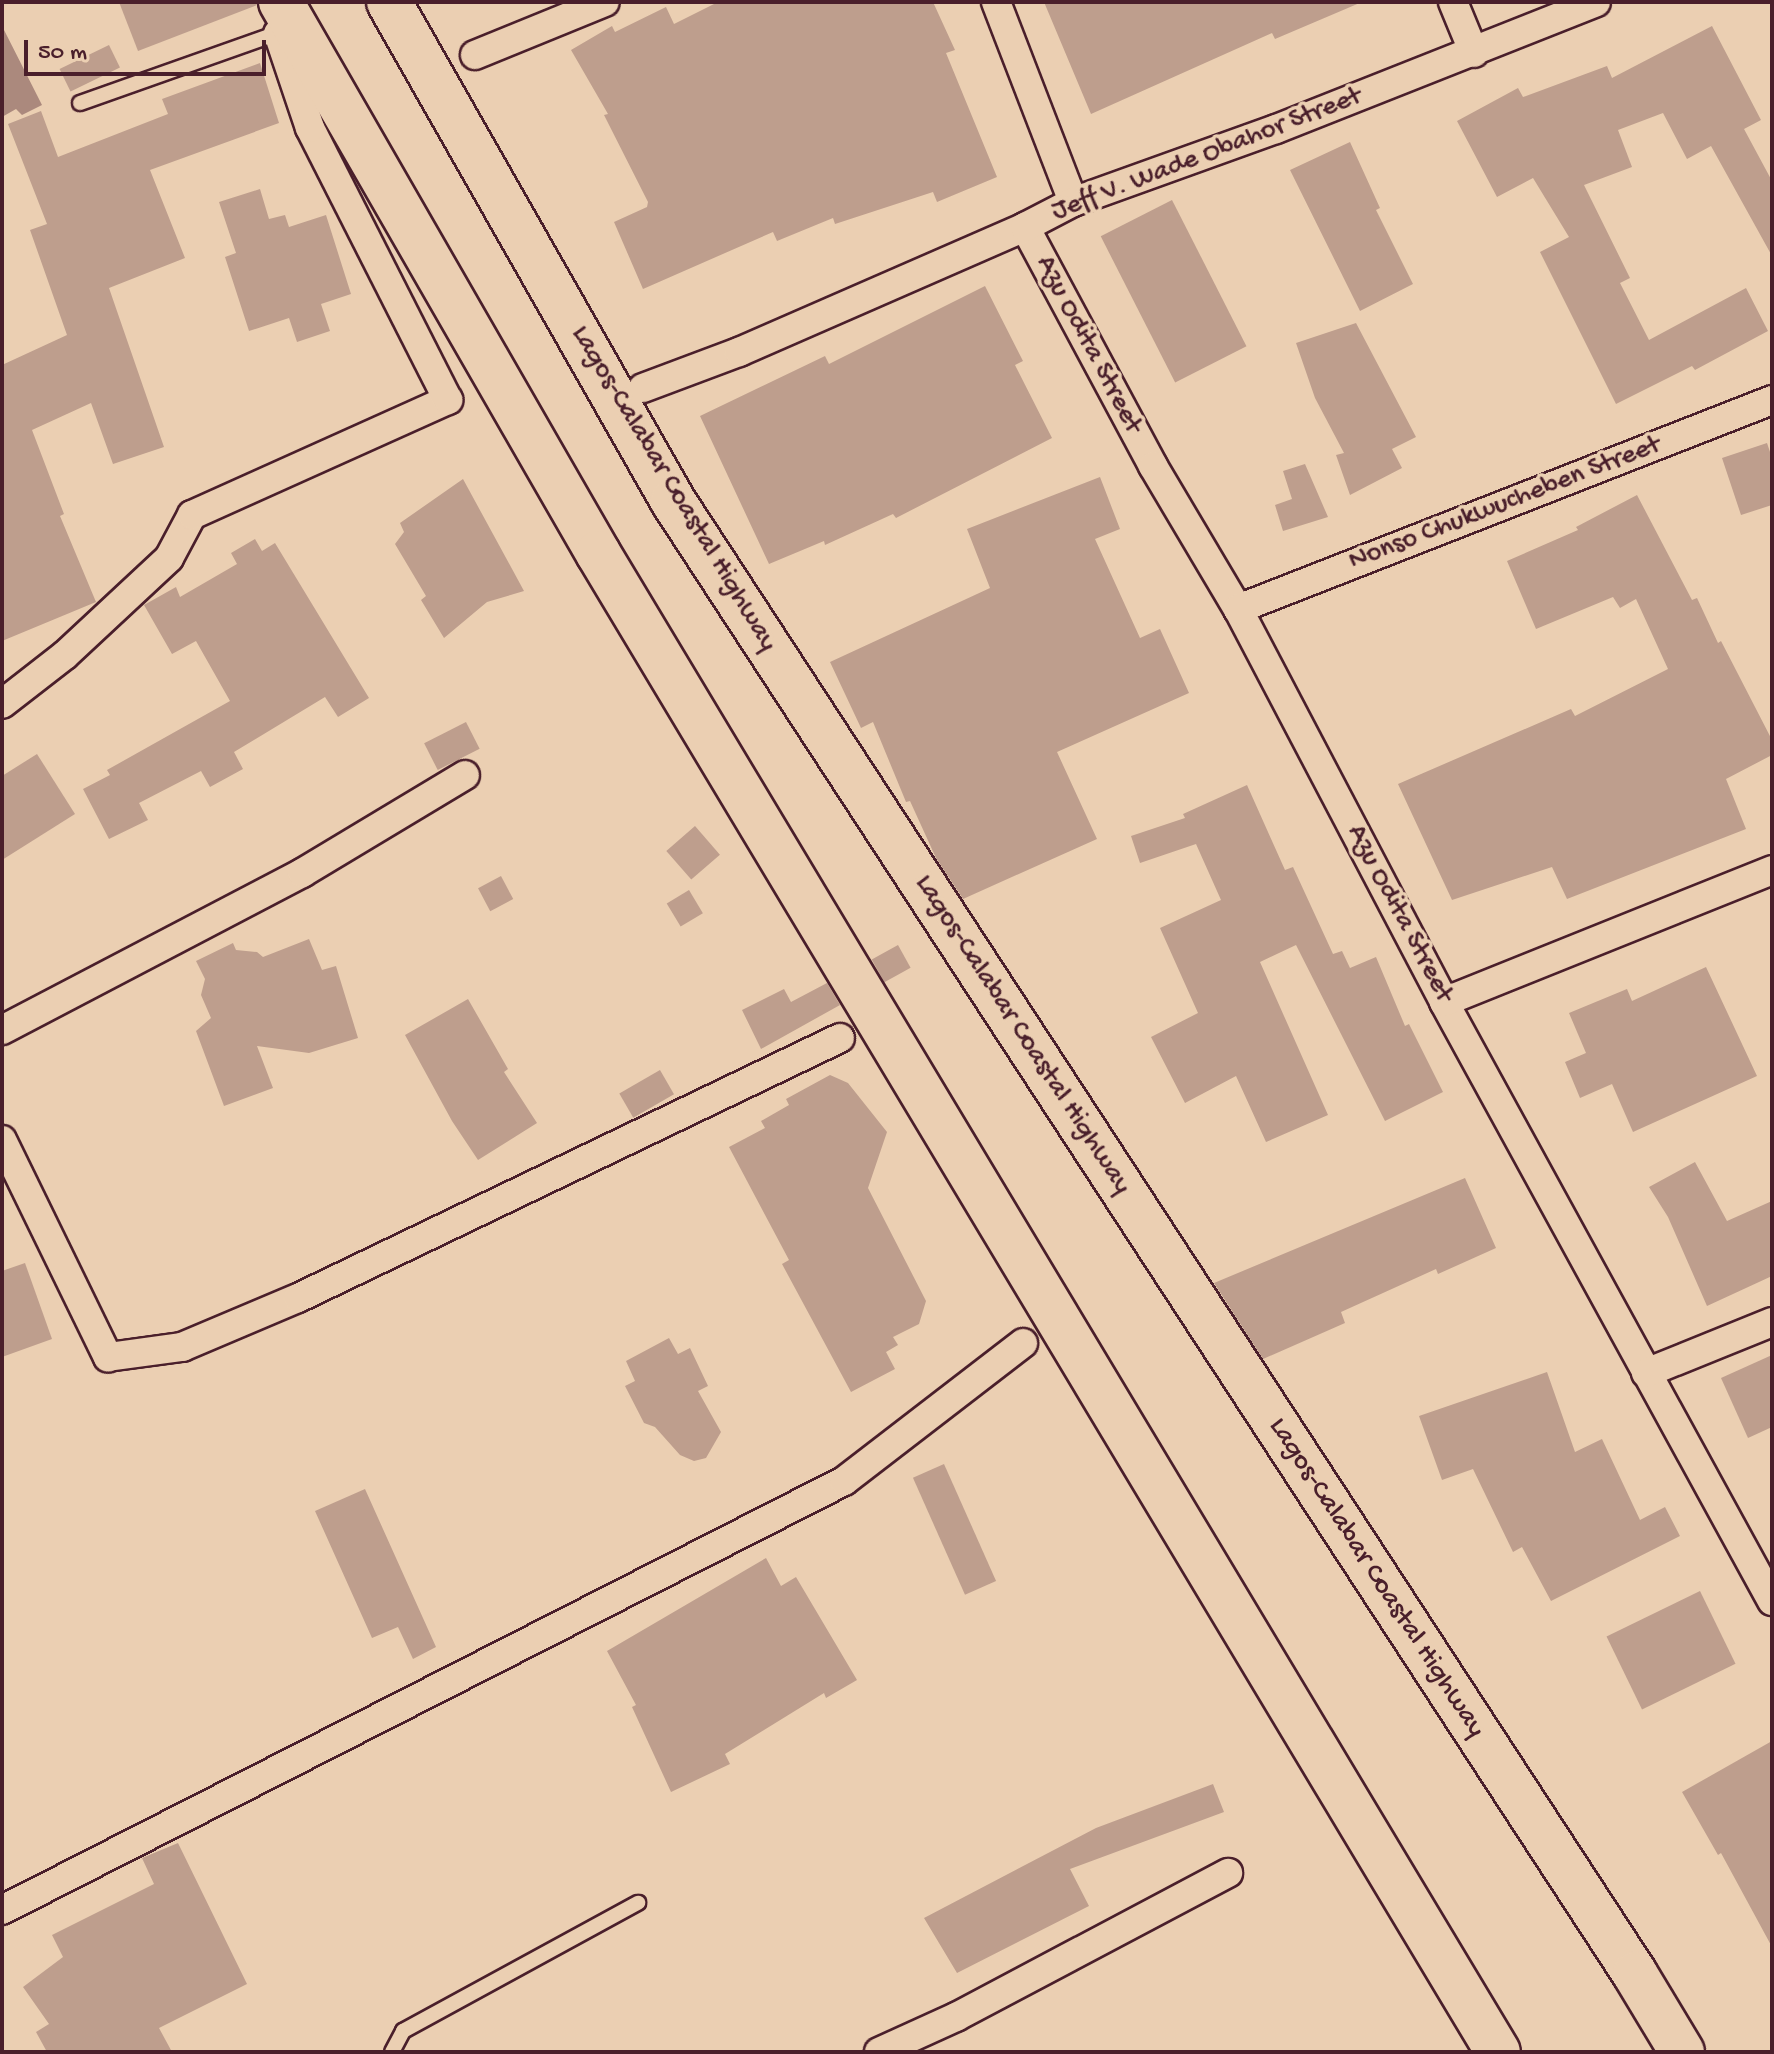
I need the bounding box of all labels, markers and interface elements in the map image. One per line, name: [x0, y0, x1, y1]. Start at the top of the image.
scale bar: [28, 24, 270, 74]
text: 50 m: [38, 39, 87, 68]
street label: Jeff V. Wade Obahor Street: [1047, 80, 1367, 230]
street label: Azu Odita Street: [1027, 250, 1149, 440]
street label: Lagos-Calabar Coastal Highway: [562, 320, 784, 658]
street label: Nonso Chukwucheben Street: [1344, 429, 1666, 579]
street label: Azu Odita Street: [1338, 819, 1460, 1009]
street label: Lagos-Calabar Coastal Highway: [906, 869, 1138, 1201]
street label: Lagos-Calabar Coastal Highway: [1260, 1412, 1492, 1744]

